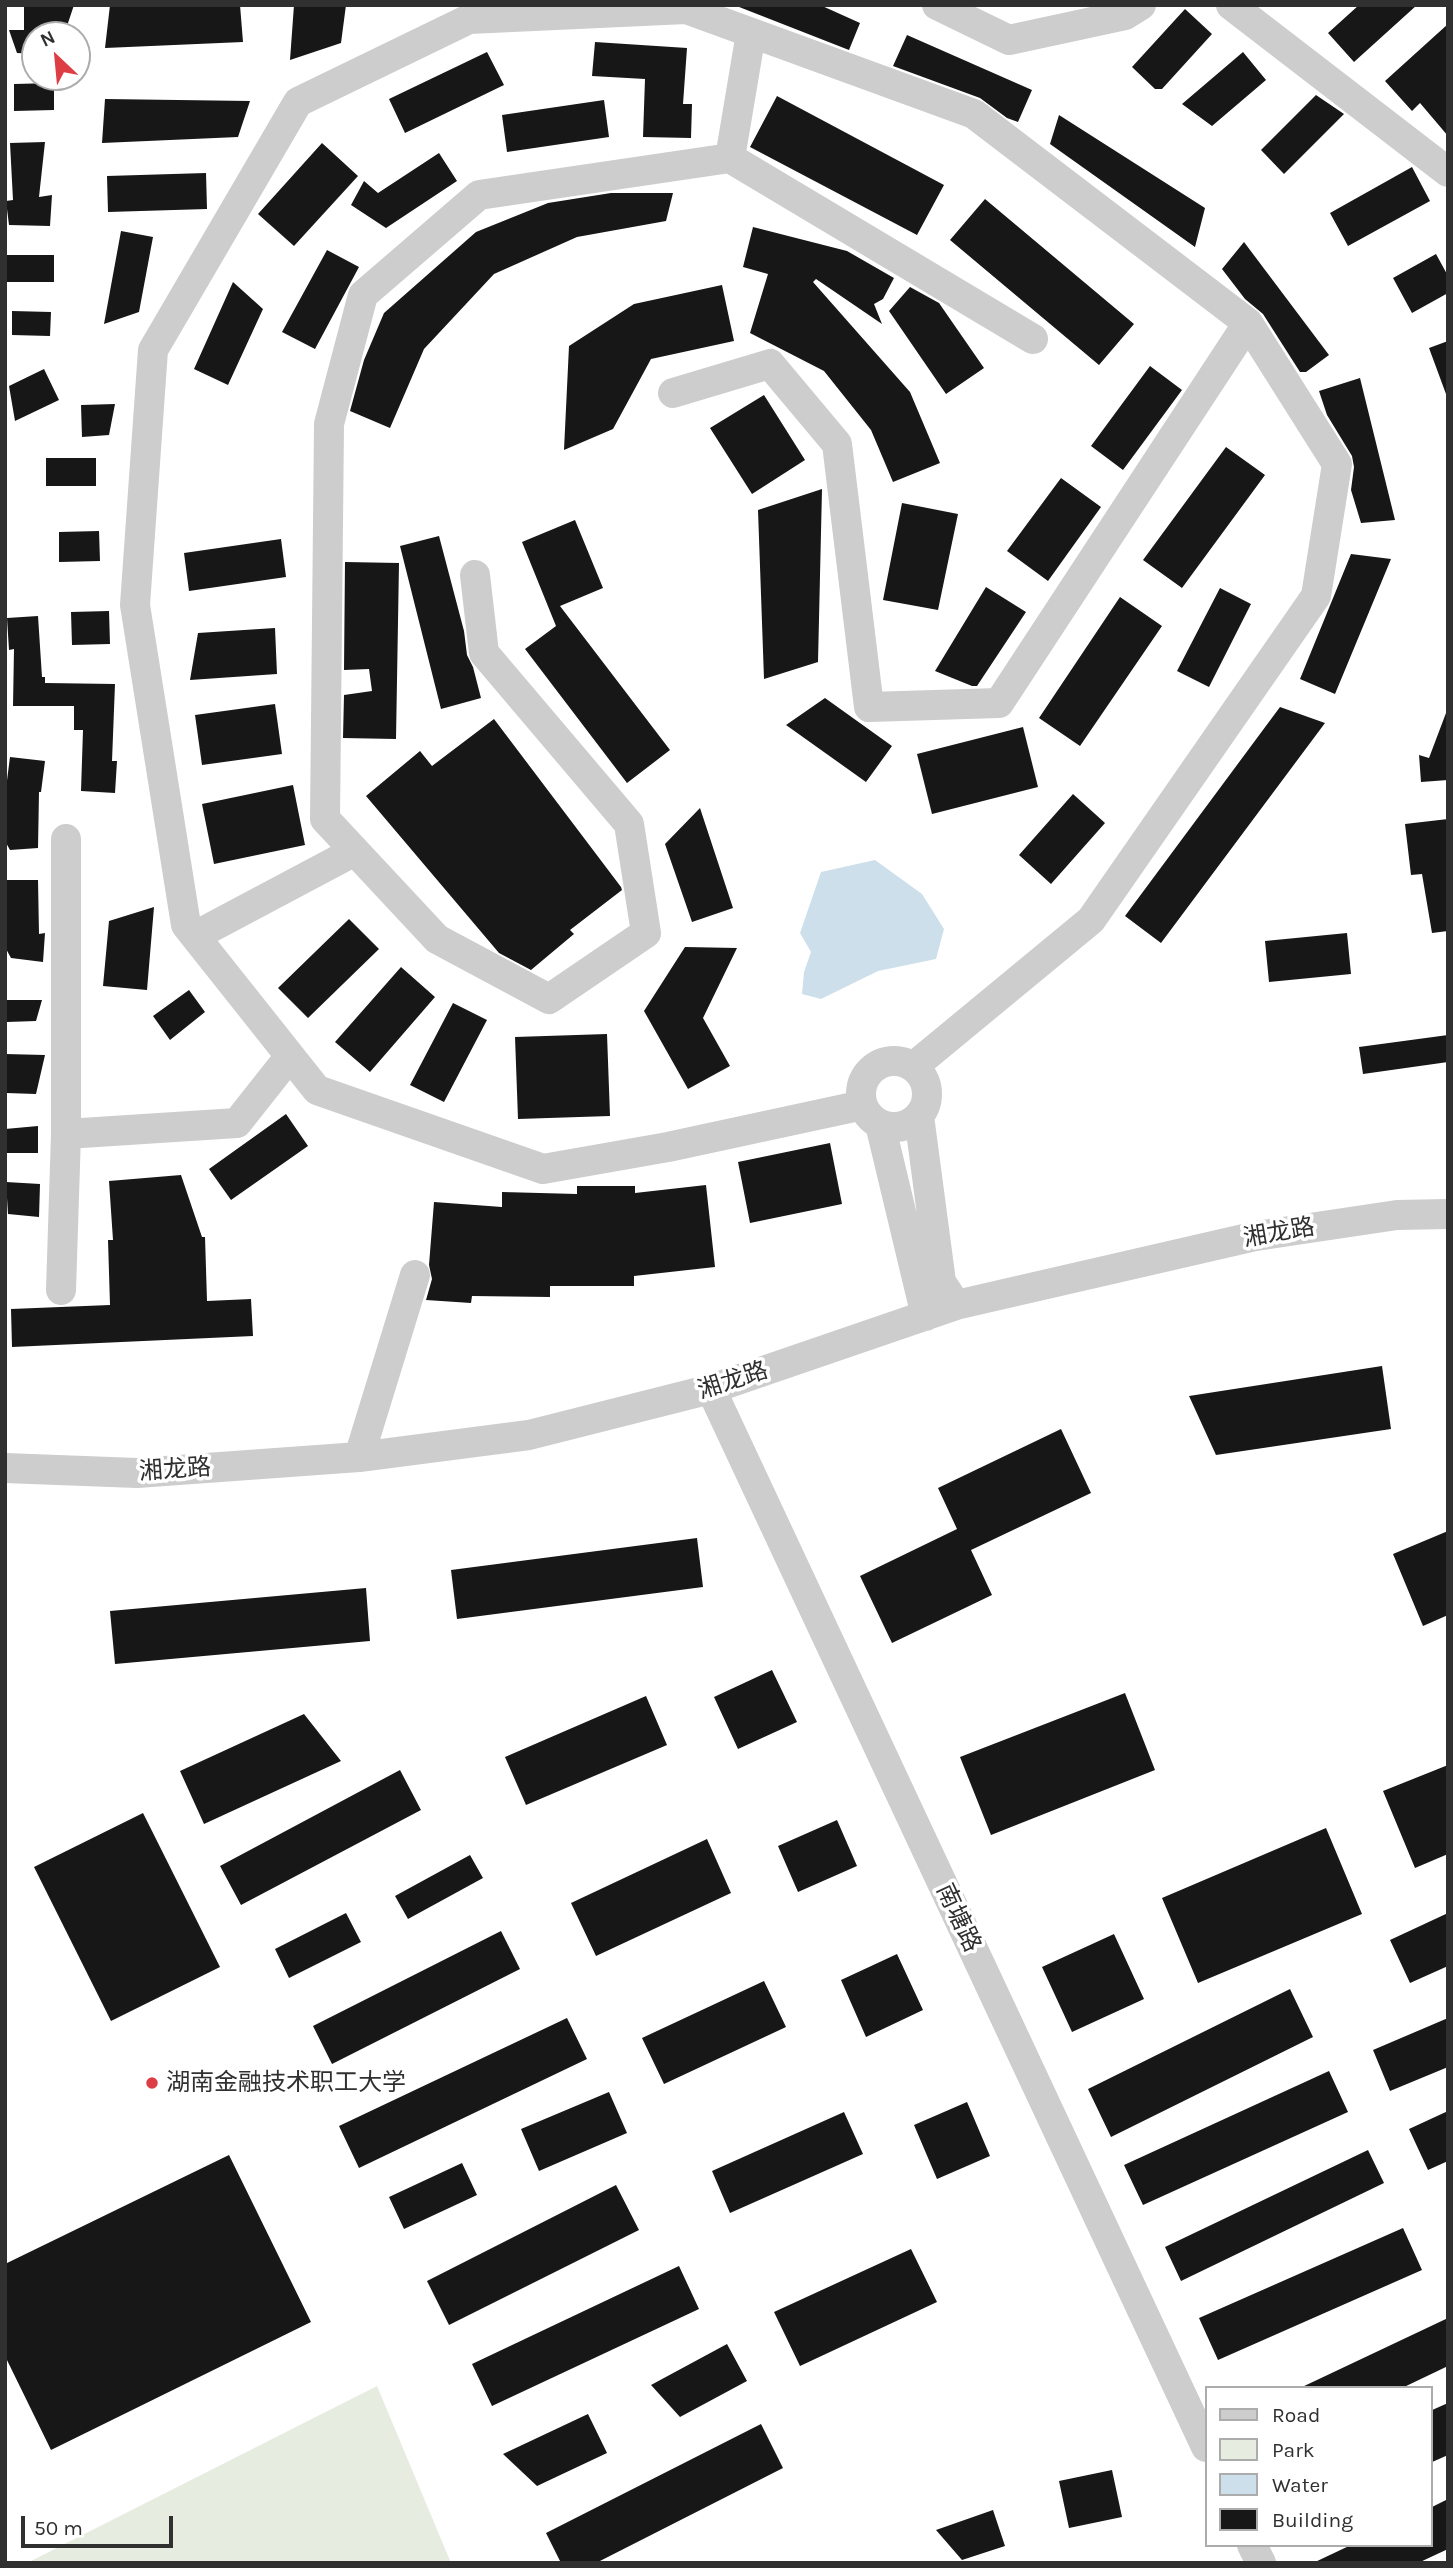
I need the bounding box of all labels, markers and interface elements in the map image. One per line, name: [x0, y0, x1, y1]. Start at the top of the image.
north arrow: [21, 21, 91, 91]
text: N: [37, 26, 59, 52]
street label: 湘龙路: [1241, 1213, 1317, 1253]
street label: 湘龙路: [694, 1356, 772, 1406]
street label: 湘龙路: [138, 1453, 212, 1487]
street label: 南塘路: [930, 1879, 986, 1957]
place label: 湖南金融技术职工大学: [166, 2069, 406, 2097]
marker: 湖南金融技术职工大学: [144, 2075, 160, 2091]
legend: [1204, 2386, 1432, 2547]
text: Road: [1272, 2403, 1320, 2427]
text: Park: [1272, 2438, 1315, 2462]
text: Water: [1272, 2473, 1328, 2497]
scale bar: [24, 2502, 177, 2546]
text: Building: [1272, 2508, 1353, 2532]
text: 50 m: [34, 2516, 83, 2540]

